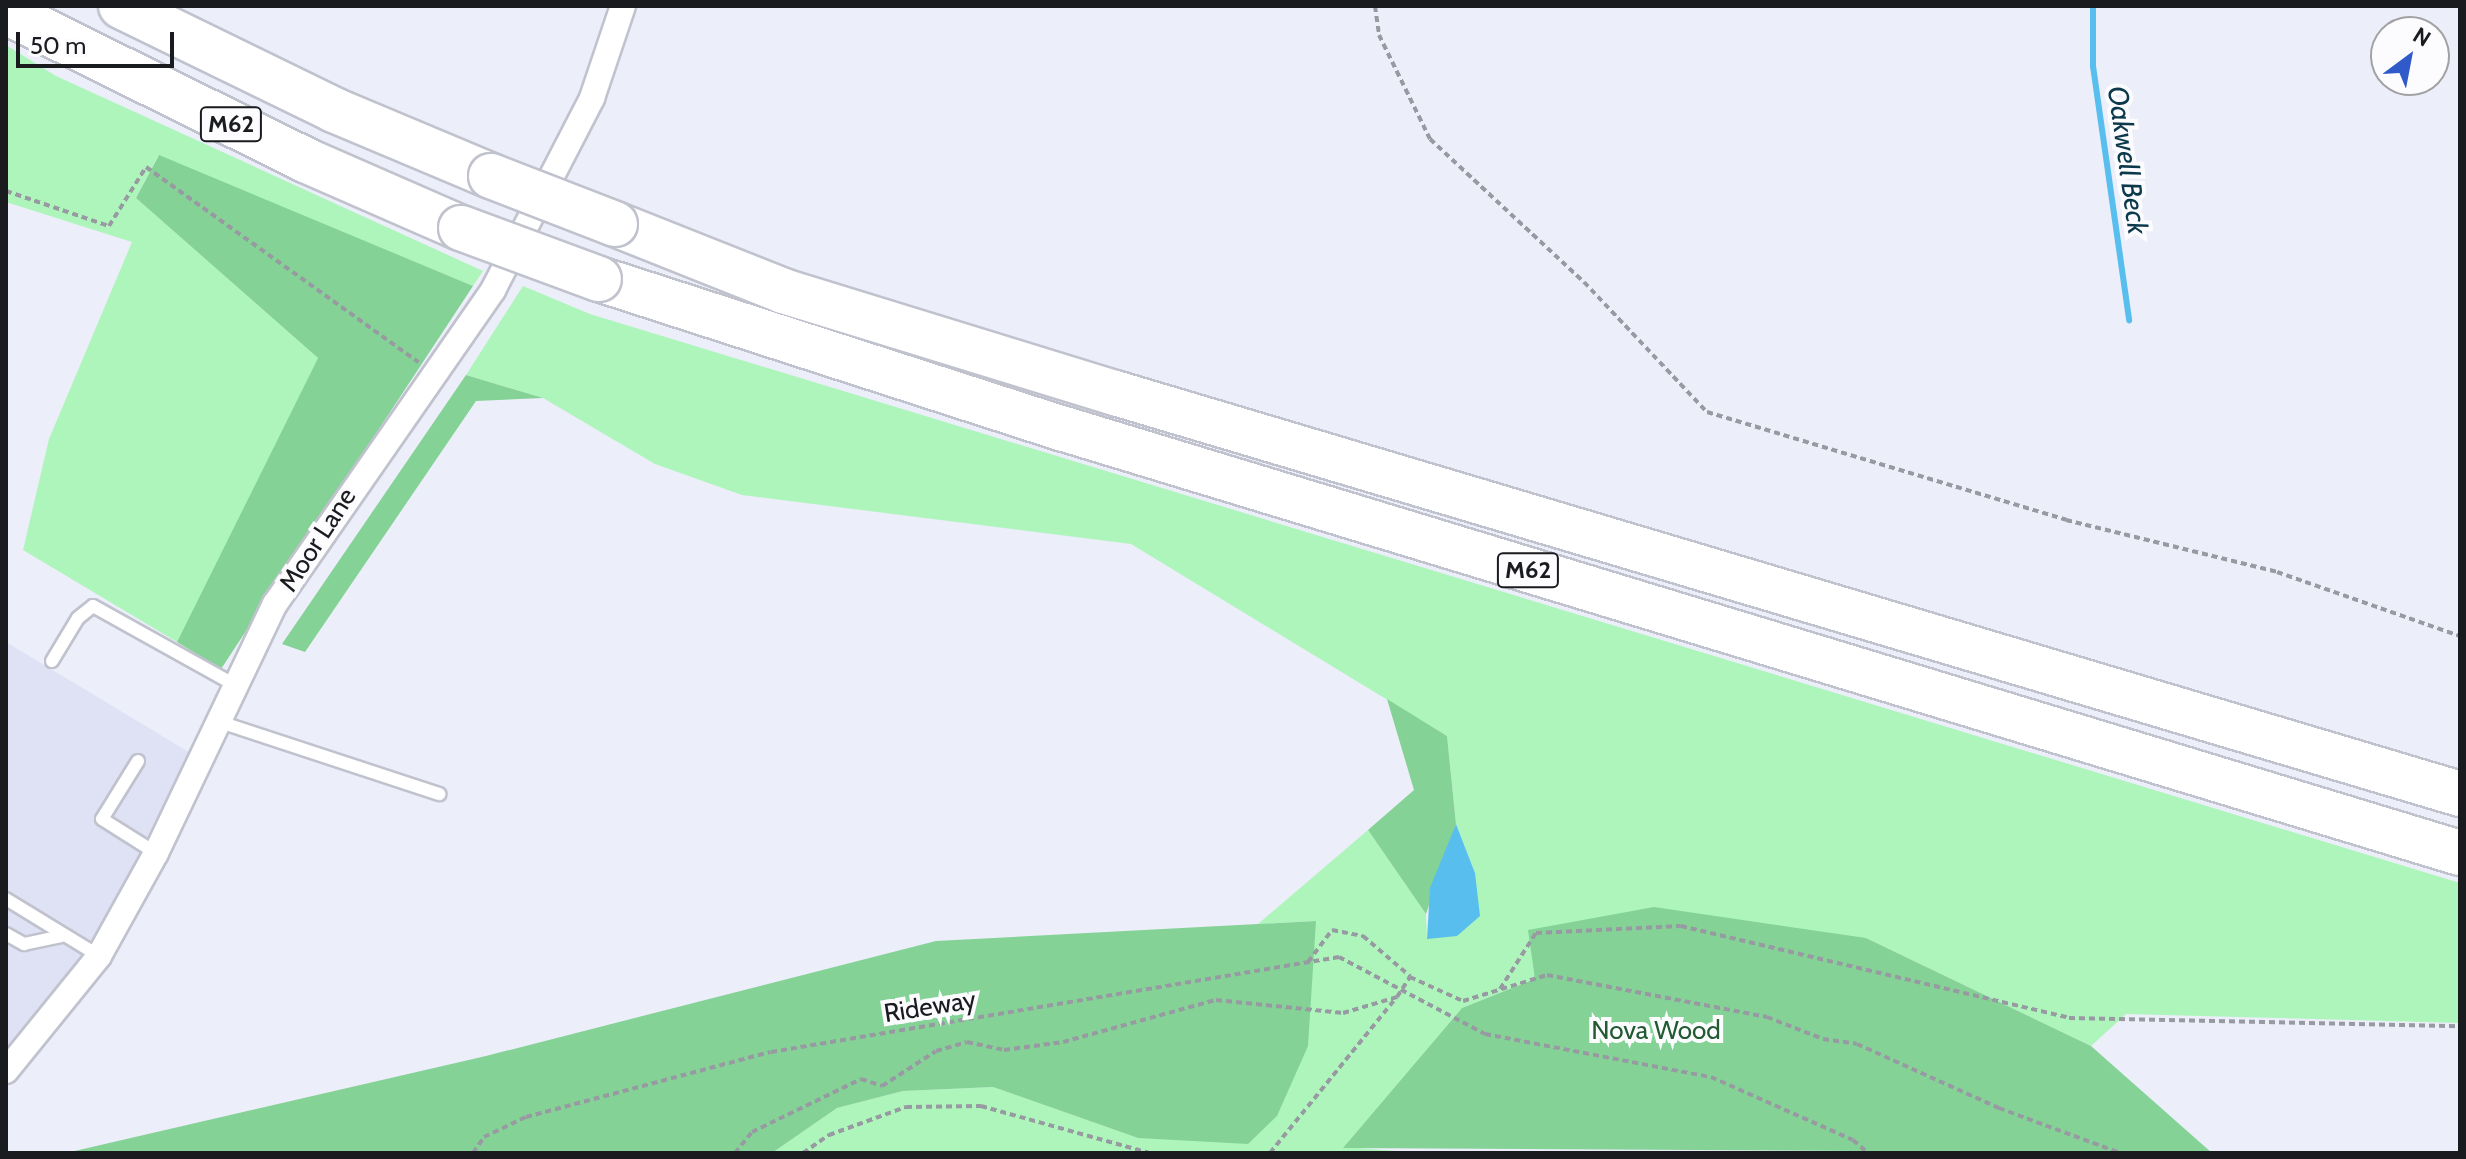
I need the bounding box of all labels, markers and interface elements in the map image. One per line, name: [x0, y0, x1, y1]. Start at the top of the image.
scale bar: [20, 16, 178, 66]
north arrow: [2370, 16, 2450, 96]
text: N: [2408, 21, 2436, 52]
text: 50 m: [30, 31, 86, 60]
water label: Oakwell Beck: [2101, 84, 2155, 236]
road number: M62: [199, 104, 263, 144]
street label: Moor Lane: [273, 483, 363, 597]
road number: M62: [1496, 550, 1560, 590]
street label: Rideway: [882, 984, 978, 1030]
park label: Nova Wood: [1591, 1015, 1721, 1047]

